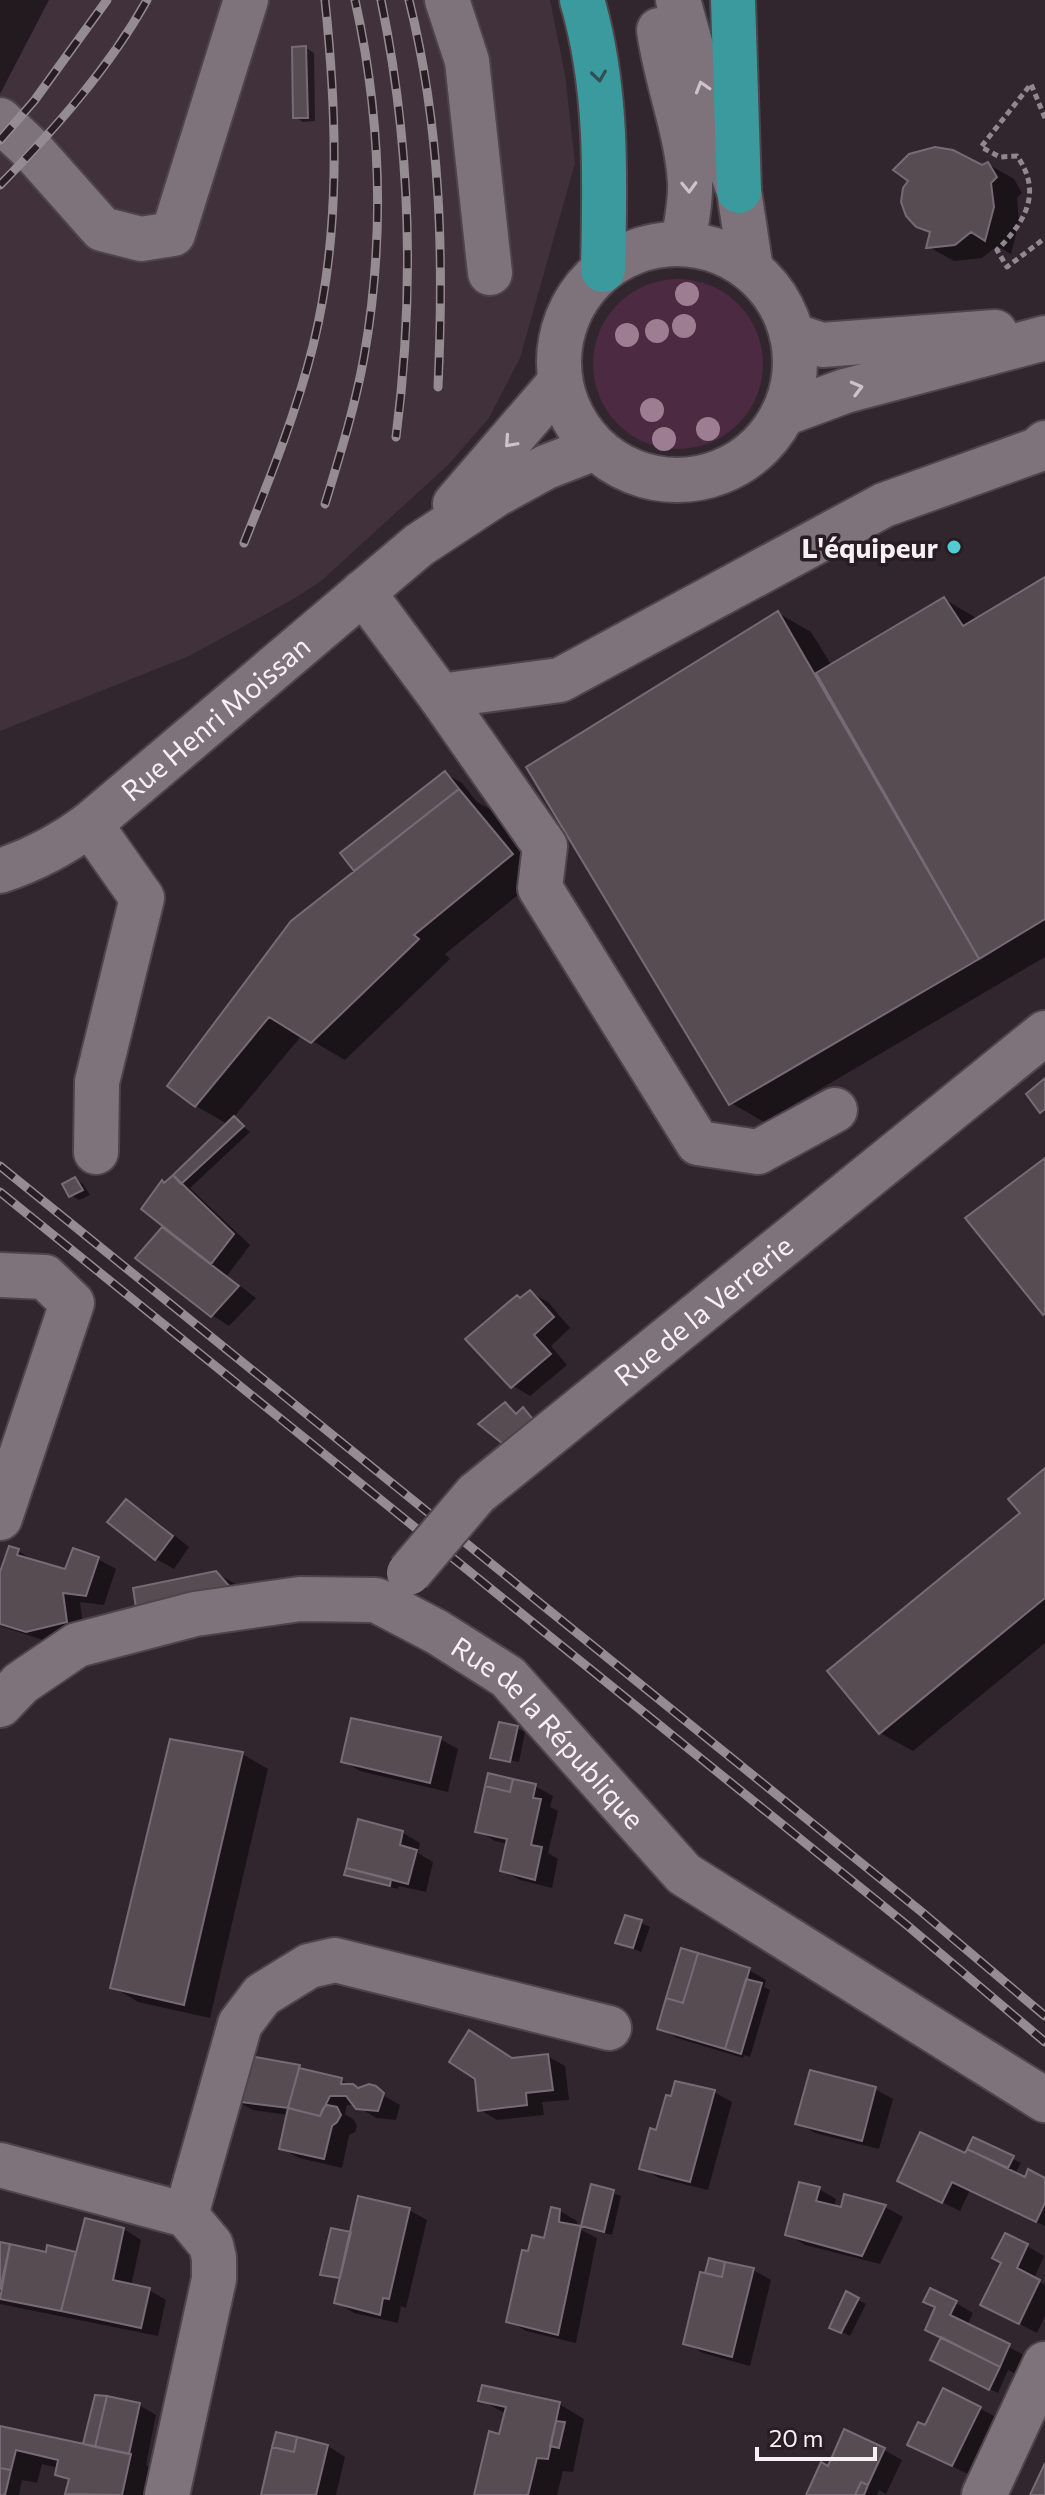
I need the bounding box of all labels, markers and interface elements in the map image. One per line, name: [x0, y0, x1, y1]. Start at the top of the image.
one-way arrow: [590, 69, 607, 83]
one-way arrow: [696, 81, 712, 95]
one-way arrow: [680, 181, 697, 194]
one-way arrow: [850, 381, 863, 397]
one-way arrow: [505, 433, 520, 448]
place label: L'équipeur: [802, 530, 938, 564]
marker: L'équipeur: [945, 538, 963, 556]
street label: Rue Henri Moissan: [114, 628, 316, 807]
street label: Rue de la Verrerie: [607, 1228, 799, 1393]
street label: Rue de la République: [445, 1629, 652, 1835]
scale bar: [757, 2411, 875, 2461]
text: 20 m: [769, 2423, 823, 2452]

